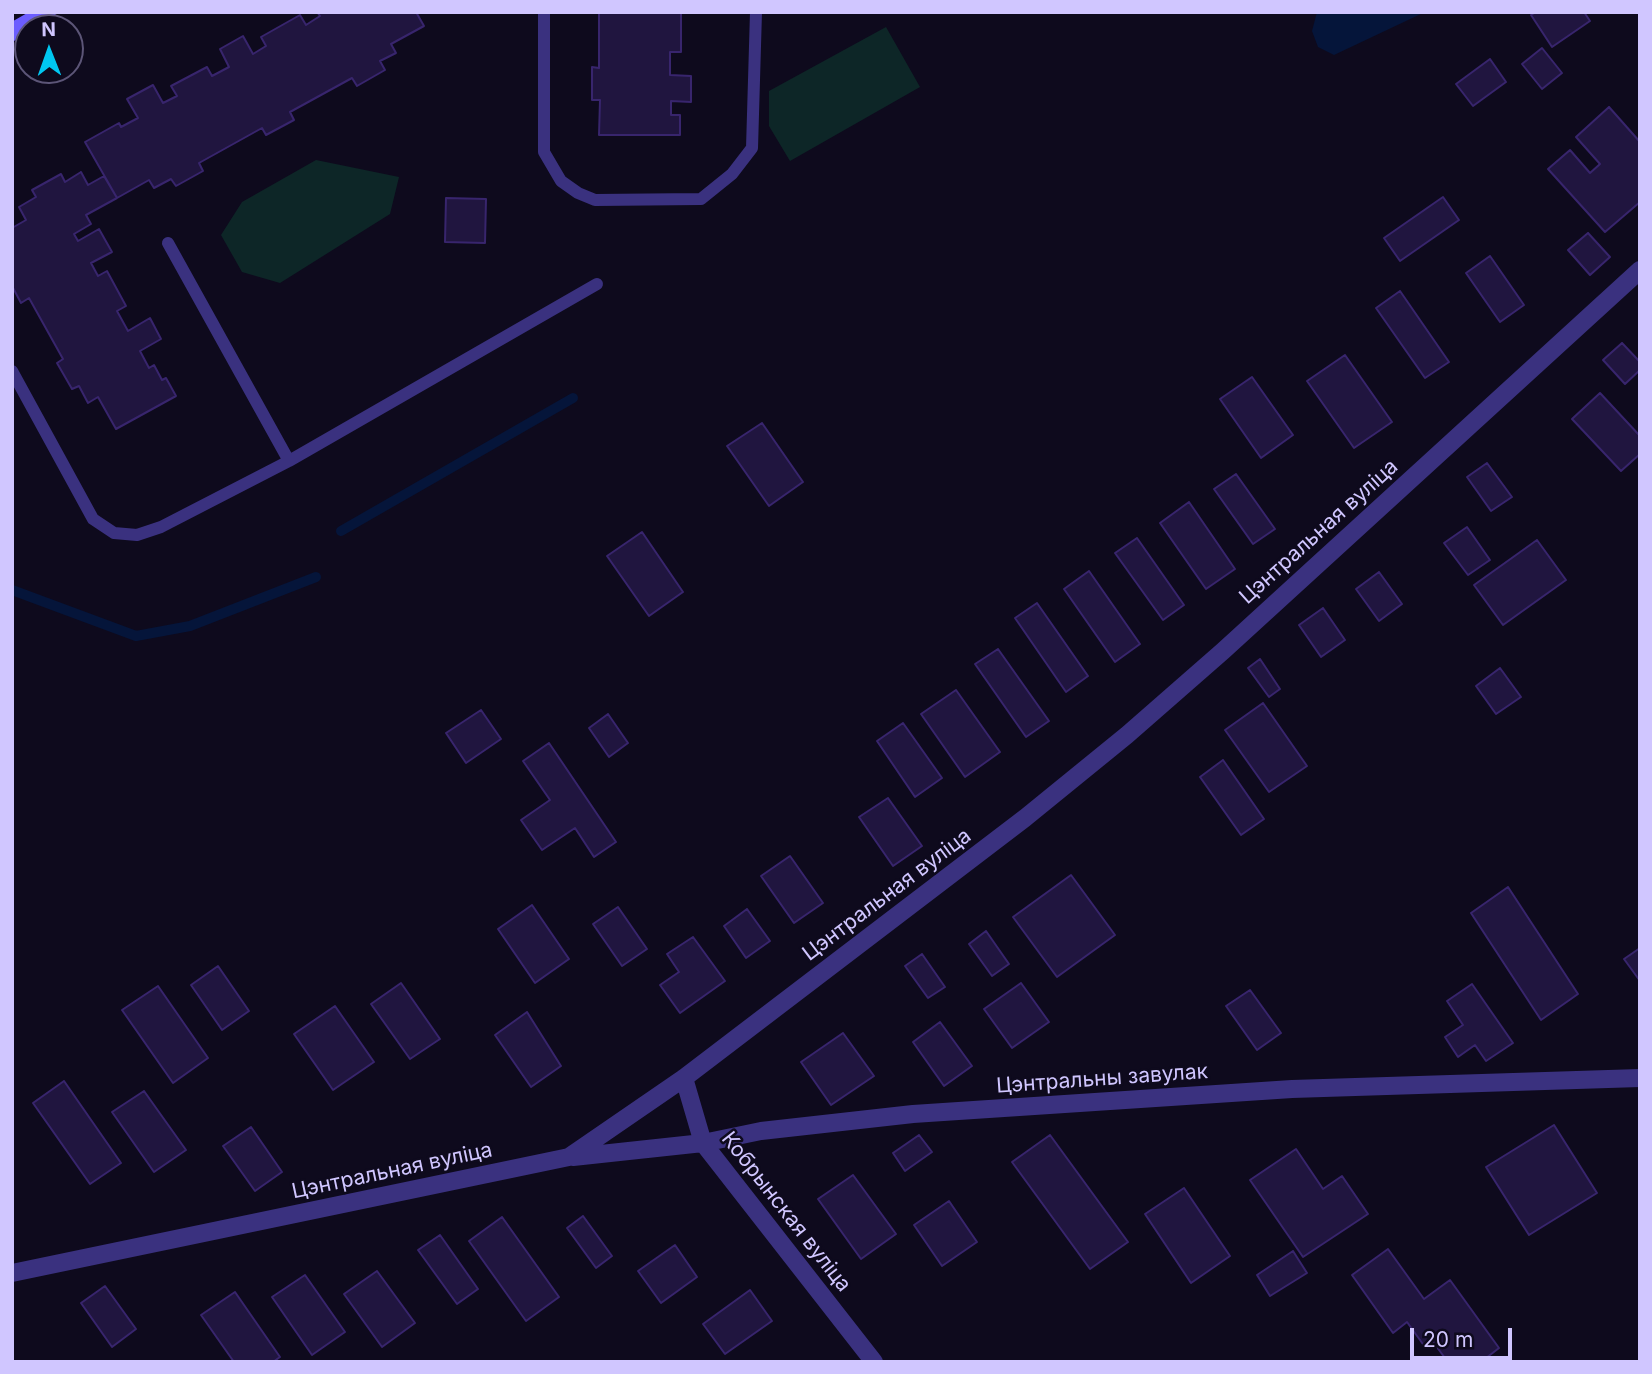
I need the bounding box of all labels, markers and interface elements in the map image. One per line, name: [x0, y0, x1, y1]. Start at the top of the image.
north arrow: [14, 14, 84, 84]
text: N: [41, 18, 56, 41]
street label: Цэнтральная вуліца: [1235, 454, 1403, 610]
street label: Цэнтральная вуліца: [798, 824, 976, 966]
street label: Цэнтральны завулак: [995, 1059, 1209, 1099]
street label: Кобрынская вуліца: [716, 1127, 856, 1297]
street label: Цэнтральная вуліца: [290, 1137, 494, 1205]
scale bar: [1414, 1314, 1516, 1358]
text: 20 m: [1423, 1327, 1473, 1352]

